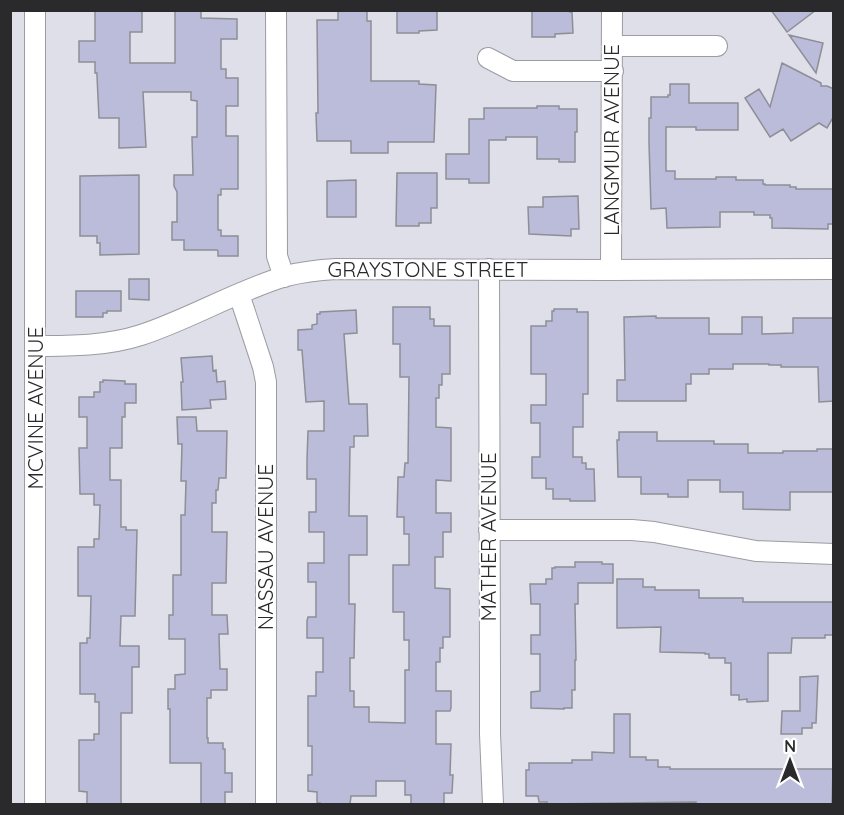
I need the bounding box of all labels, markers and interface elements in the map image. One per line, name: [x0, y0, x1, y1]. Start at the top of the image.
street label: LANGMUIR AVENUE: [598, 44, 624, 236]
street label: GRAYSTONE STREET: [328, 256, 528, 282]
street label: MCVINE AVENUE: [22, 327, 48, 489]
street label: MATHER AVENUE: [475, 452, 501, 622]
street label: NASSAU AVENUE: [252, 464, 278, 630]
north arrow: [760, 731, 820, 791]
text: N: [784, 736, 796, 756]

